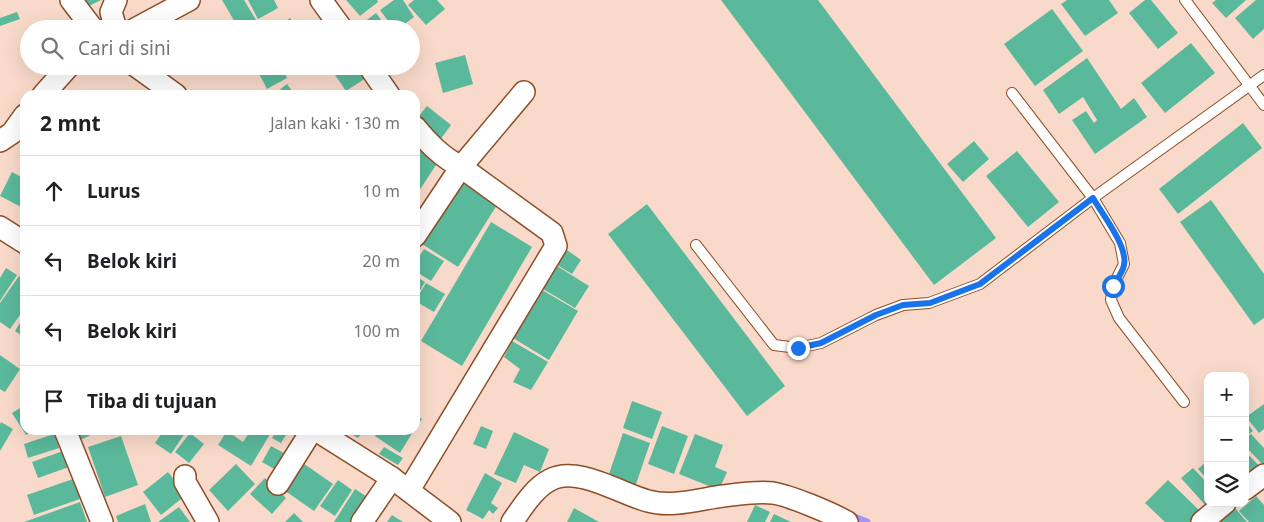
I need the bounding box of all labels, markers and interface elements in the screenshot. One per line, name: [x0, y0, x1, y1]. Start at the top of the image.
search box: [20, 20, 420, 75]
icon: search: [38, 34, 66, 62]
text: Cari di sini: [78, 35, 171, 61]
text: 2 mnt: [40, 109, 101, 137]
text: Jalan kaki · 130 m: [270, 112, 400, 134]
icon: ahead: [40, 177, 68, 205]
text: Lurus: [87, 178, 140, 204]
text: 10 m: [363, 180, 400, 202]
icon: left: [40, 247, 68, 275]
text: Belok kiri: [87, 248, 177, 274]
text: 20 m: [363, 250, 400, 272]
route start: [1102, 275, 1125, 298]
icon: left: [40, 317, 68, 345]
text: Belok kiri: [87, 318, 177, 344]
text: 100 m: [353, 320, 400, 342]
route end: [787, 337, 810, 360]
map controls: [1204, 372, 1249, 507]
button: +: [1204, 372, 1249, 417]
icon: arrive: [40, 387, 68, 415]
text: Tiba di tujuan: [87, 388, 217, 414]
button: −: [1204, 417, 1249, 462]
button: layers: [1204, 462, 1249, 507]

